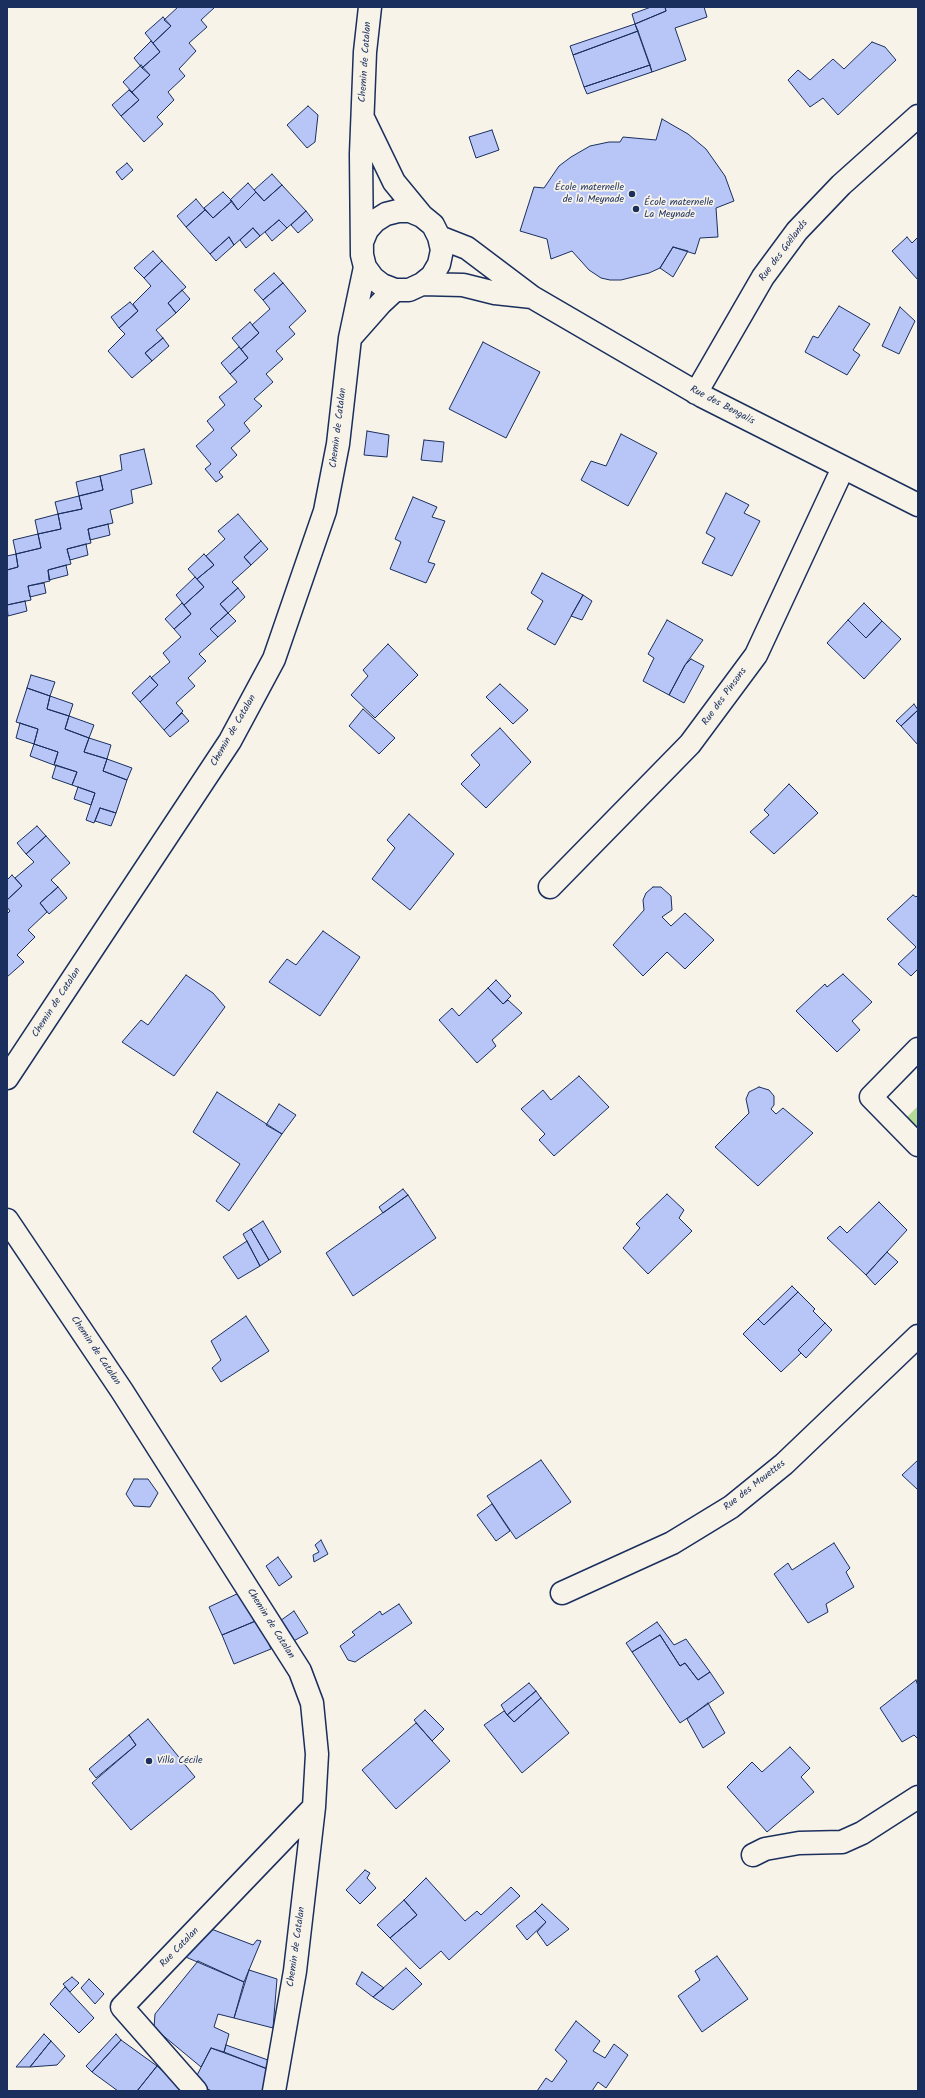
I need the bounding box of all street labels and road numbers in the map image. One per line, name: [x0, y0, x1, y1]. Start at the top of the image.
street label: Chemin de Catalan: [357, 21, 375, 103]
street label: Rue des Goëlands: [757, 218, 811, 284]
street label: Rue des Bengalis: [688, 384, 756, 428]
street label: Chemin de Catalan: [328, 387, 350, 469]
street label: Rue des Pinsons: [700, 666, 750, 728]
street label: Chemin de Catalan: [209, 693, 259, 769]
street label: Chemin de Catalan: [30, 966, 84, 1040]
street label: Chemin de Catalan: [67, 1314, 123, 1388]
street label: Rue des Mouettes: [722, 1458, 788, 1514]
street label: Chemin de Catalan: [244, 1587, 296, 1661]
street label: Chemin de Catalan: [285, 1906, 309, 1988]
street label: Rue Catalan: [158, 1926, 202, 1970]

